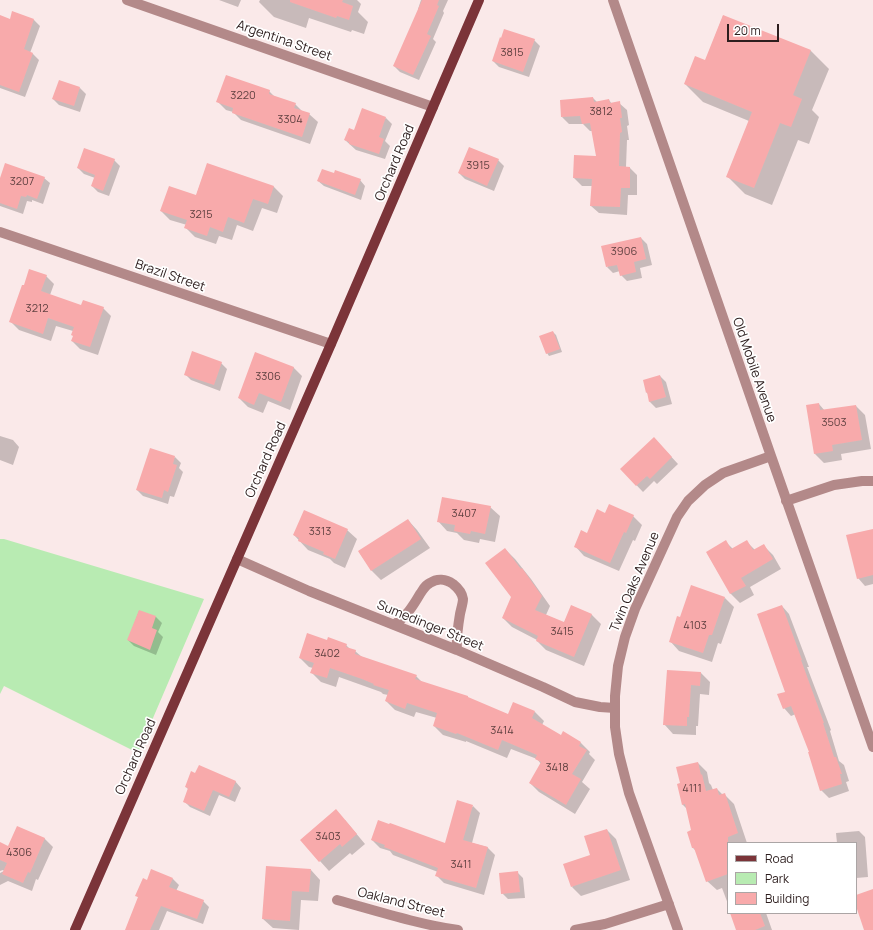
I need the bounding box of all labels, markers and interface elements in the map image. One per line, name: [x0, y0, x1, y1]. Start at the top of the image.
scale bar: [729, 16, 781, 42]
street label: Argentina Street: [234, 17, 334, 65]
text: 20 m: [734, 22, 761, 39]
house number: 3815: [500, 46, 524, 60]
house number: 3220: [230, 89, 256, 103]
house number: 3812: [589, 105, 613, 119]
house number: 3304: [277, 113, 303, 127]
street label: Orchard Road: [372, 122, 418, 204]
house number: 3915: [466, 159, 490, 173]
house number: 3207: [10, 175, 34, 189]
house number: 3215: [190, 208, 212, 222]
house number: 3906: [611, 245, 637, 259]
street label: Brazil Street: [133, 257, 207, 295]
house number: 3212: [26, 302, 48, 316]
street label: Old Mobile Avenue: [729, 316, 779, 424]
house number: 3306: [255, 370, 281, 384]
house number: 3503: [821, 416, 847, 430]
street label: Orchard Road: [242, 419, 290, 501]
house number: 3407: [452, 507, 476, 521]
house number: 3313: [309, 525, 331, 539]
street label: Twin Oaks Avenue: [607, 530, 663, 634]
street label: Sumedinger Street: [374, 598, 486, 654]
house number: 4103: [683, 619, 707, 633]
house number: 3415: [550, 625, 574, 639]
house number: 3402: [314, 647, 340, 661]
street label: Orchard Road: [112, 716, 160, 798]
house number: 3414: [490, 724, 514, 738]
house number: 3418: [545, 761, 569, 775]
house number: 4111: [682, 782, 702, 796]
house number: 3403: [315, 830, 341, 844]
legend: [727, 842, 857, 914]
house number: 4306: [6, 846, 32, 860]
text: Road: [765, 850, 793, 867]
house number: 3411: [450, 858, 472, 872]
text: Park: [765, 870, 789, 887]
street label: Oakland Street: [356, 885, 446, 921]
text: Building: [765, 890, 809, 907]

